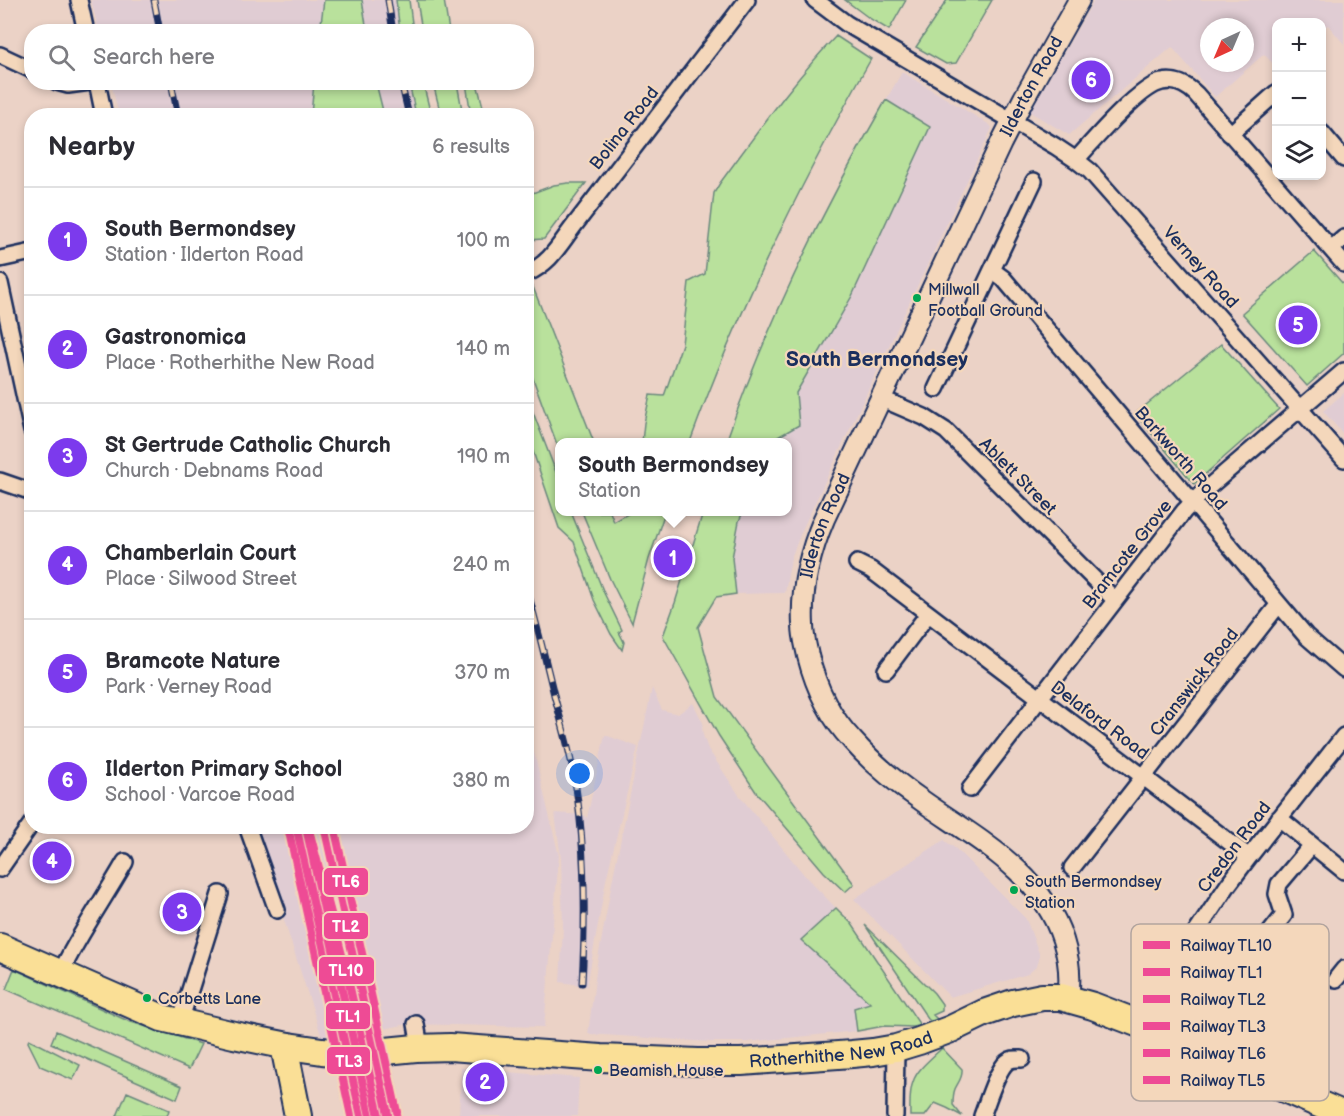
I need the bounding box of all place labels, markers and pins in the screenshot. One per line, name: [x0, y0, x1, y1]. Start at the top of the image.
pin: 6: [1072, 58, 1110, 103]
place label: Millwall Football Ground: [928, 281, 1043, 321]
marker: Millwall Football Ground: [911, 292, 923, 304]
pin: 5: [1278, 302, 1318, 348]
pin: 1: [654, 536, 692, 580]
pin: 4: [32, 838, 72, 884]
place label: South Bermondsey Station: [1025, 873, 1163, 913]
marker: South Bermondsey Station: [1008, 884, 1020, 896]
pin: 3: [162, 890, 201, 934]
place label: Corbetts Lane: [158, 990, 261, 1009]
marker: Corbetts Lane: [141, 992, 153, 1004]
pin: 2: [466, 1060, 504, 1104]
place label: Beamish House: [609, 1062, 724, 1081]
marker: Beamish House: [592, 1064, 604, 1076]

